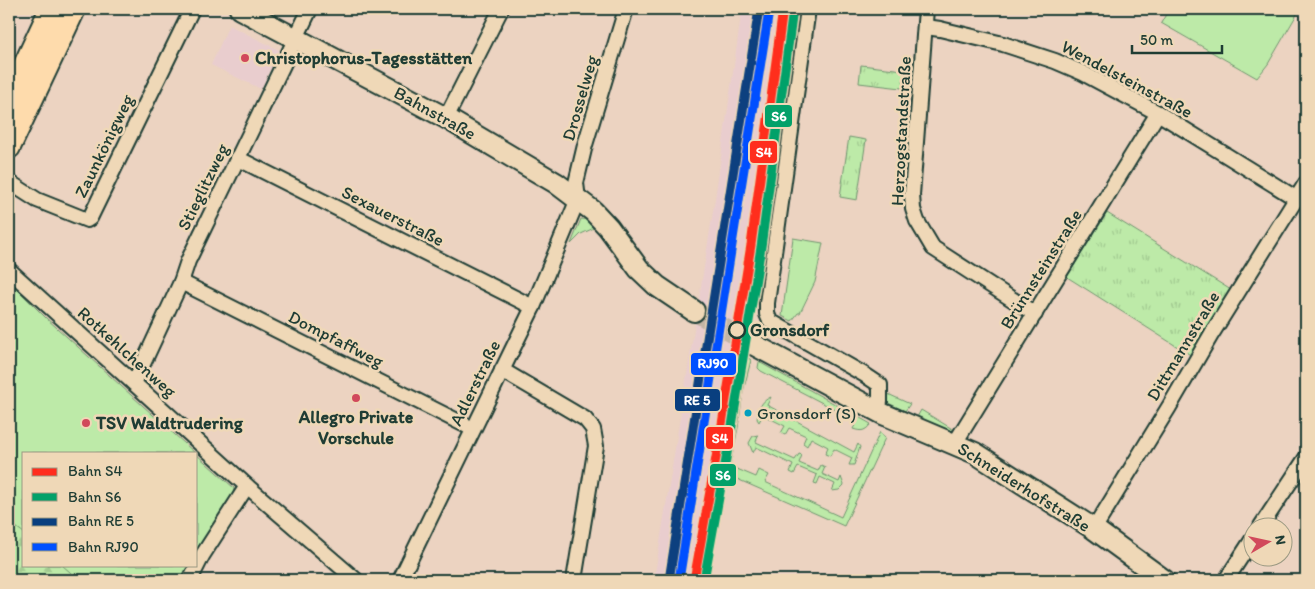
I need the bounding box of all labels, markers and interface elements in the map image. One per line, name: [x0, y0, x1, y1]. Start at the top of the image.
scale bar: [1132, 22, 1222, 54]
text: 50 m: [1140, 31, 1173, 49]
street label: Wendelsteinstraße: [1058, 35, 1196, 123]
place label: Christophorus-Tagesstätten: [255, 47, 473, 69]
marker: Christophorus-Tagesstätten: [239, 52, 251, 64]
street label: Drosselweg: [557, 52, 603, 143]
street label: Herzogstandstraße: [886, 56, 916, 206]
street label: Bahnstraße: [390, 81, 480, 145]
street label: Zaunkönigweg: [70, 90, 139, 201]
line badge: S6: [764, 104, 793, 128]
text: S6: [771, 108, 787, 125]
street label: Stieglitzweg: [173, 139, 234, 234]
line badge: S4: [749, 140, 778, 164]
text: S4: [756, 144, 773, 161]
street label: Sexauerstraße: [338, 181, 448, 251]
street label: Brünnsteinstraße: [995, 205, 1087, 333]
street label: Dittmannstraße: [1142, 287, 1224, 405]
street label: Rotkehlchenweg: [73, 302, 182, 403]
street label: Dompfaffweg: [285, 306, 388, 373]
place label: Gronsdorf: [750, 319, 830, 341]
marker: Gronsdorf: [728, 321, 746, 339]
street label: Adlerstraße: [445, 336, 505, 430]
line badge: RJ90: [690, 352, 737, 376]
text: RJ90: [698, 355, 729, 372]
line badge: RE 5: [674, 388, 721, 412]
marker: Allegro Private Vorschule: [350, 392, 362, 404]
text: RE 5: [684, 392, 711, 409]
place label: Gronsdorf (S): [757, 403, 856, 423]
place label: Allegro Private Vorschule: [298, 406, 414, 449]
marker: Gronsdorf (S): [743, 408, 753, 418]
place label: TSV Waldtrudering: [95, 412, 244, 434]
marker: TSV Waldtrudering: [80, 417, 92, 429]
line badge: S4: [705, 426, 734, 450]
text: S4: [712, 430, 729, 447]
street label: Schneiderhofstraße: [953, 437, 1095, 537]
legend: [22, 452, 198, 566]
text: Bahn S4: [68, 462, 122, 480]
line badge: S6: [709, 463, 737, 487]
text: S6: [715, 467, 731, 484]
text: Bahn S6: [68, 488, 121, 506]
text: Bahn RE 5: [68, 512, 134, 530]
north arrow: [1242, 516, 1292, 566]
text: N: [1271, 534, 1289, 546]
text: Bahn RJ90: [68, 538, 139, 556]

